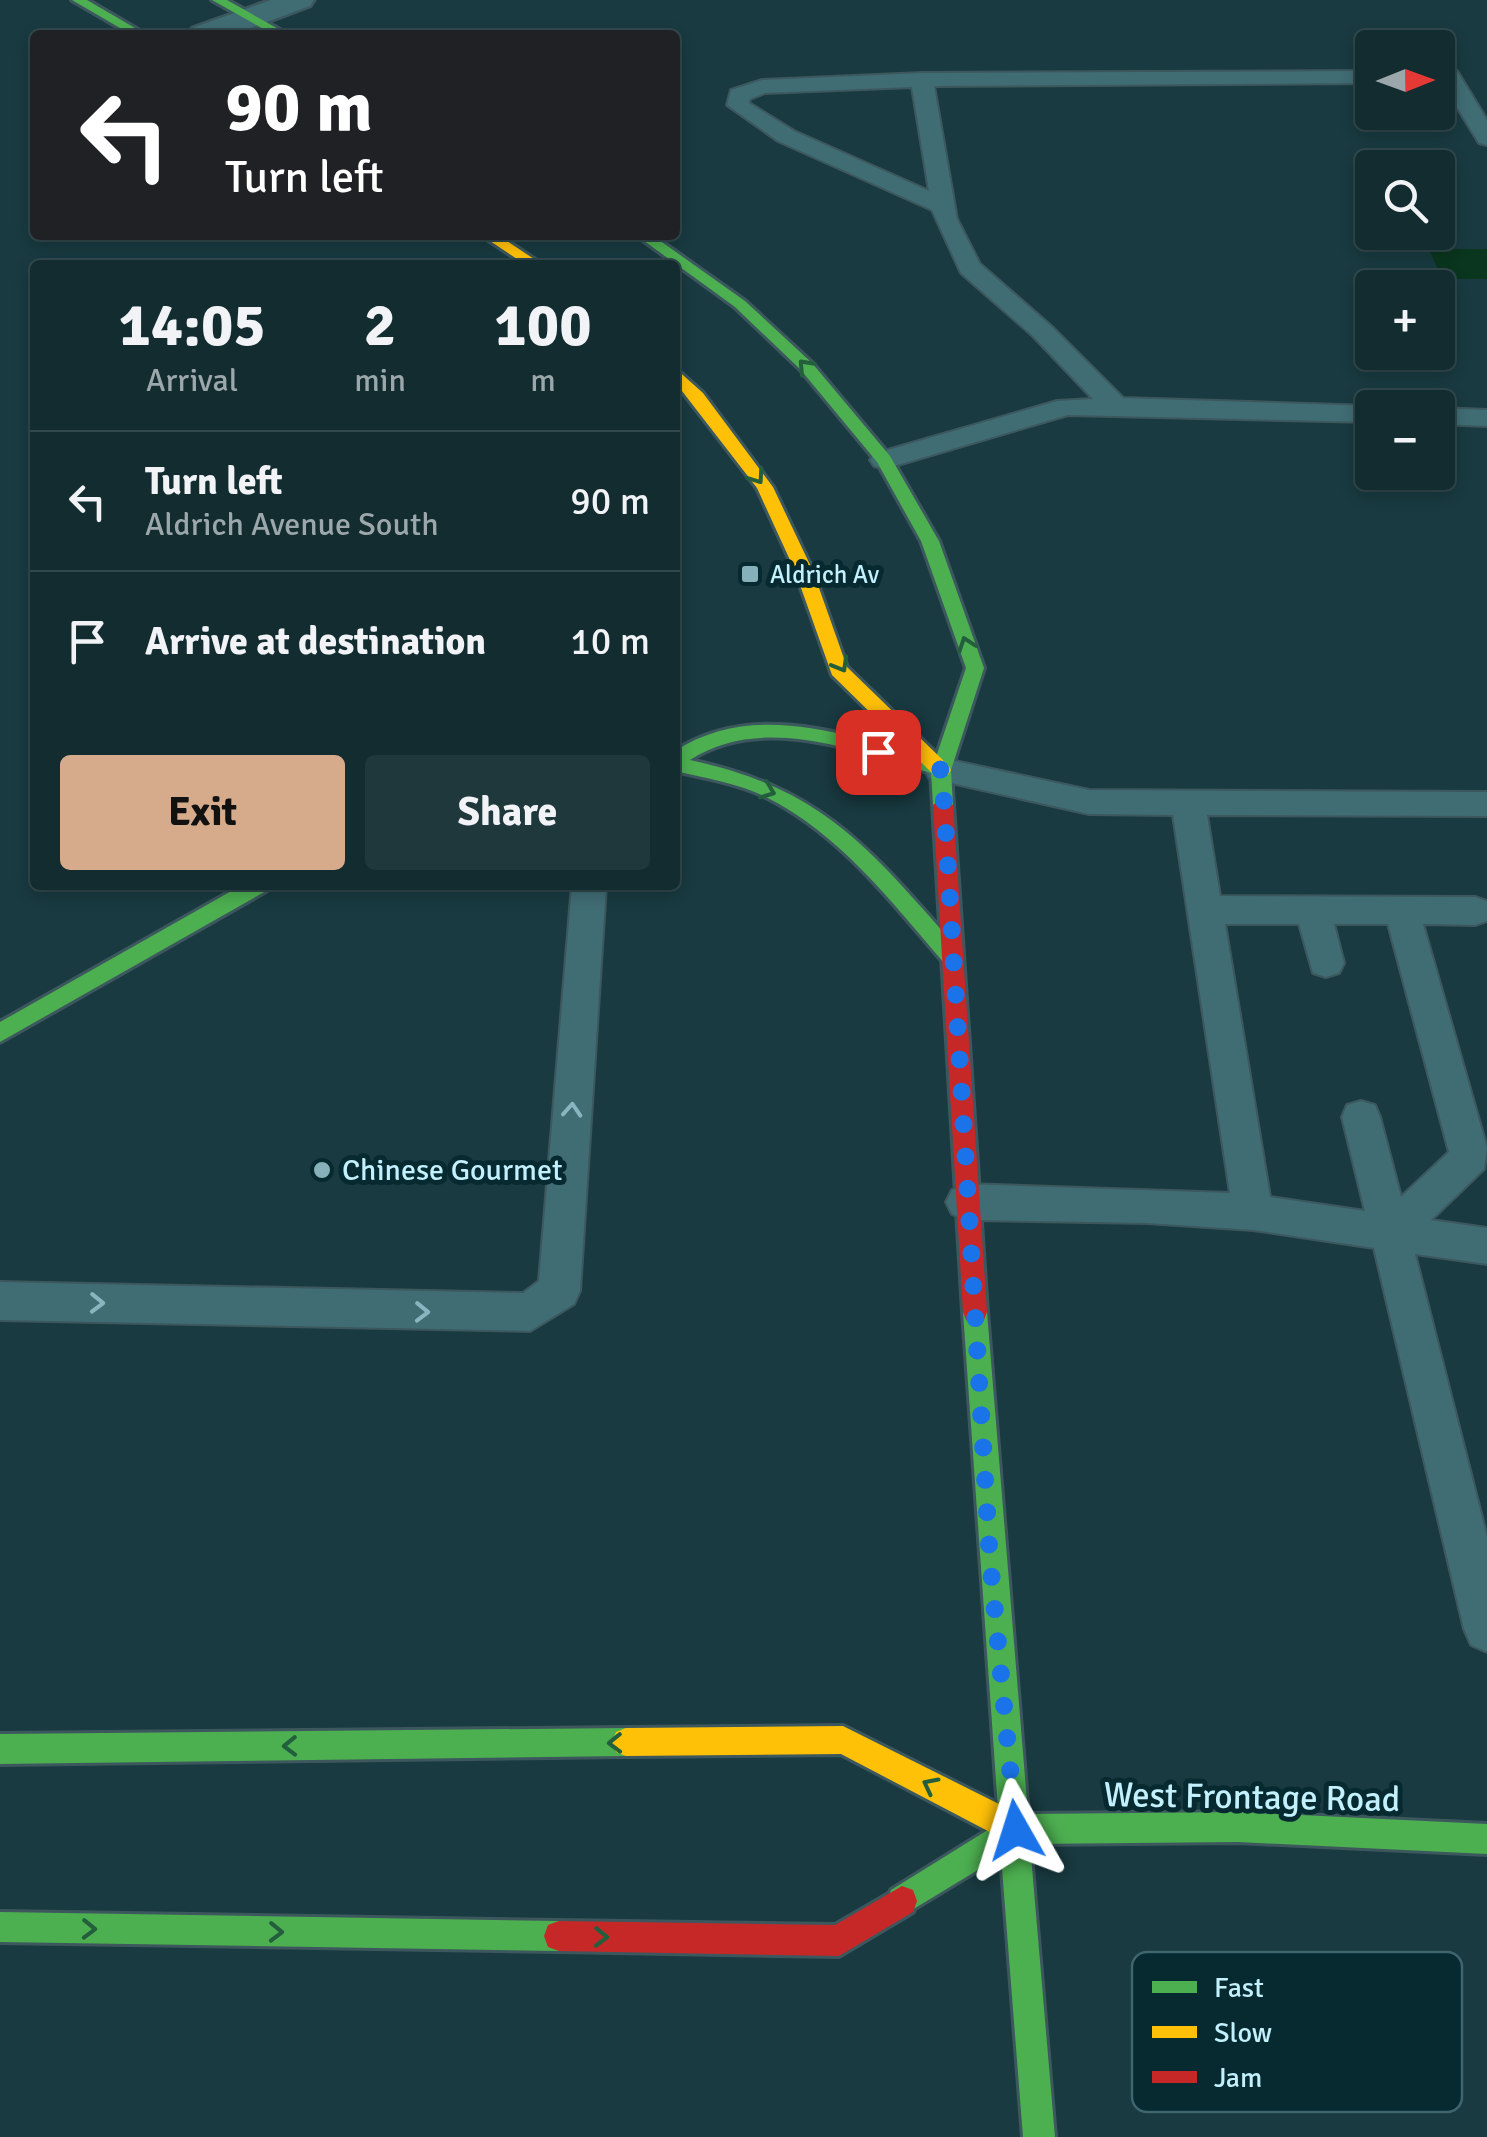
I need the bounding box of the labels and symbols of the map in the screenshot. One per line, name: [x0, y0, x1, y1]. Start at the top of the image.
north arrow: [1355, 30, 1455, 130]
one-way arrow: [799, 359, 817, 378]
one-way arrow: [745, 466, 763, 484]
place label: Aldrich Av: [770, 559, 880, 590]
marker: Aldrich Av: [739, 563, 761, 585]
one-way arrow: [957, 636, 978, 653]
one-way arrow: [828, 655, 848, 673]
pin: [836, 710, 921, 795]
one-way arrow: [759, 779, 776, 800]
one-way arrow: [561, 1101, 583, 1117]
place label: Chinese Gourmet: [342, 1152, 562, 1189]
marker: Chinese Gourmet: [311, 1159, 333, 1181]
one-way arrow: [90, 1293, 106, 1314]
one-way arrow: [415, 1301, 431, 1322]
one-way arrow: [607, 1732, 623, 1753]
one-way arrow: [282, 1735, 298, 1757]
street label: West Frontage Road: [1103, 1773, 1401, 1821]
one-way arrow: [922, 1778, 940, 1797]
position arrow: [964, 1778, 1068, 1882]
one-way arrow: [82, 1918, 98, 1940]
one-way arrow: [270, 1921, 285, 1943]
one-way arrow: [594, 1926, 610, 1948]
legend: [1132, 1952, 1462, 2112]
text: Fast: [1214, 1971, 1264, 2005]
text: Slow: [1214, 2016, 1272, 2050]
text: Jam: [1214, 2061, 1262, 2095]

